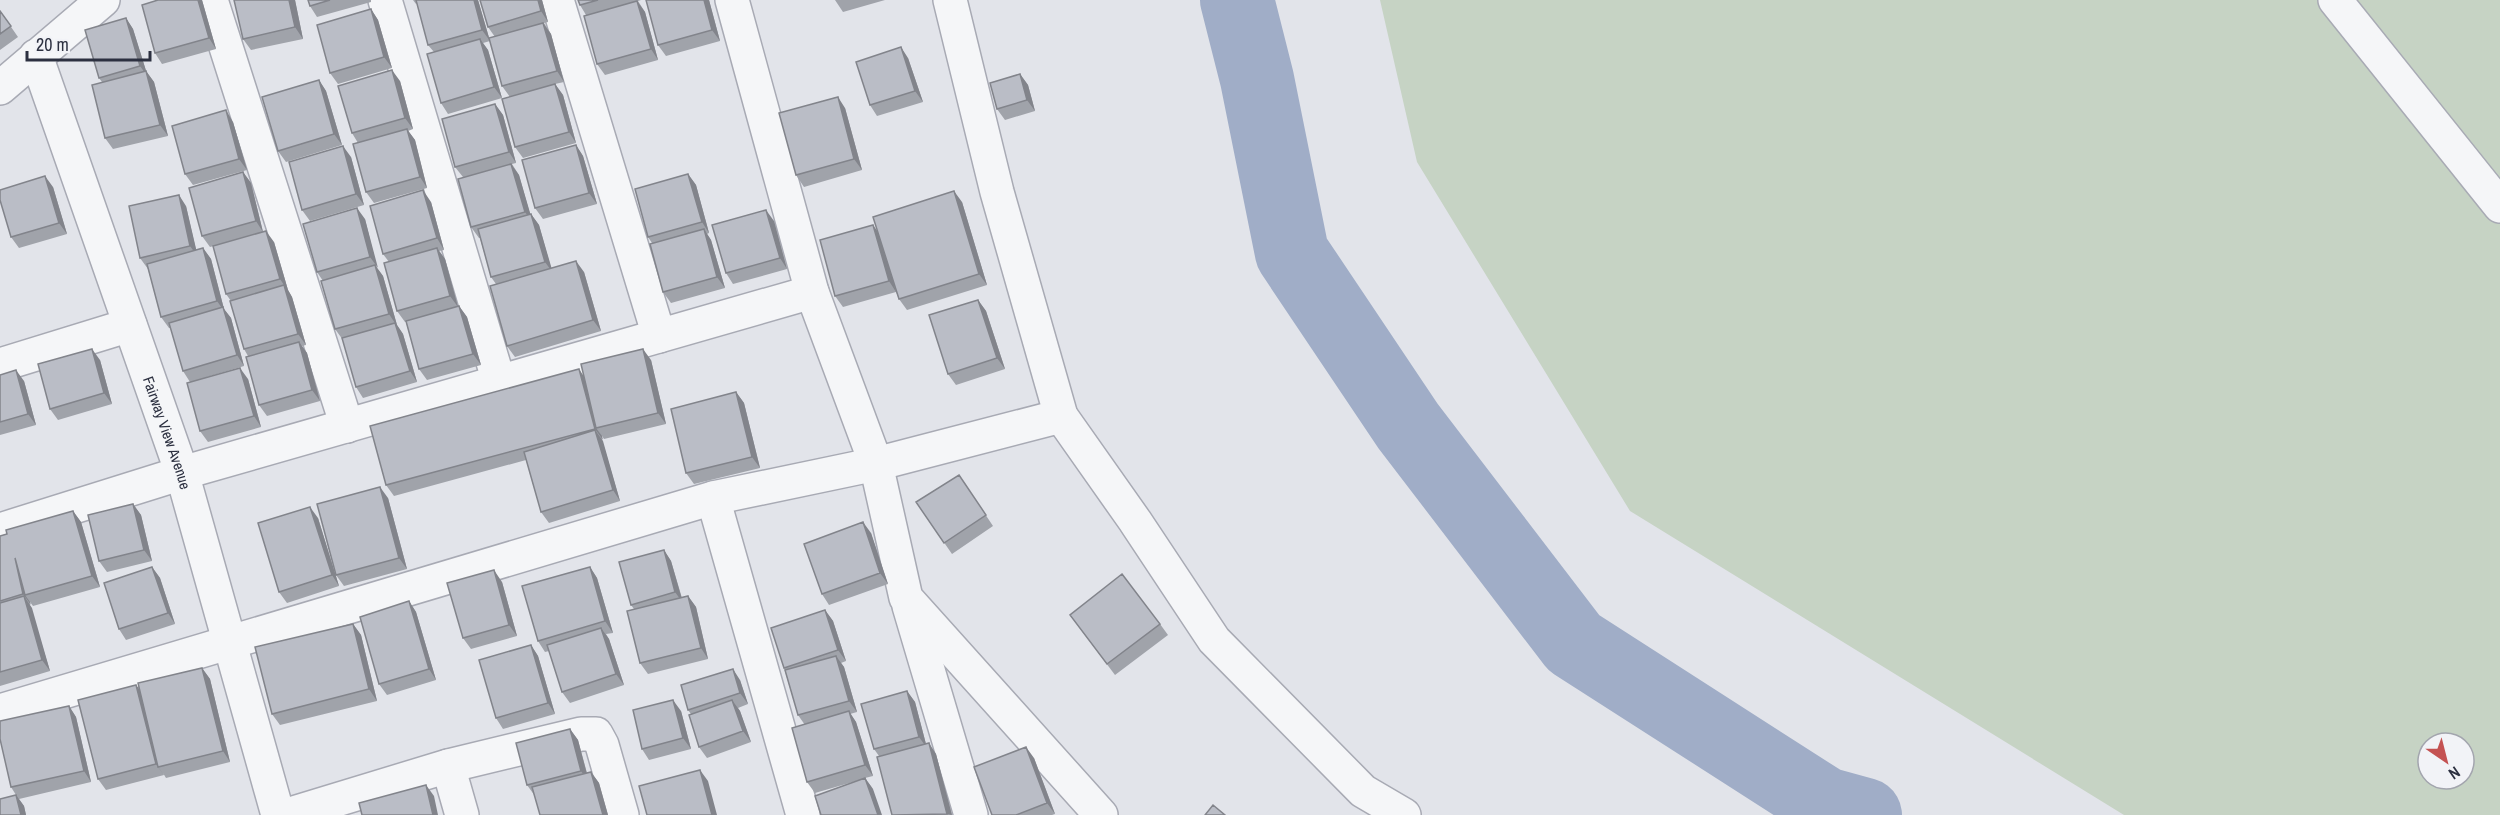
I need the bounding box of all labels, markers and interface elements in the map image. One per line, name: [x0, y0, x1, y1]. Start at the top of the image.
scale bar: [27, 24, 150, 62]
text: 20 m: [36, 32, 69, 57]
street label: Fairway View Avenue: [138, 373, 197, 492]
north arrow: [2416, 731, 2476, 791]
text: N: [2444, 762, 2465, 785]

